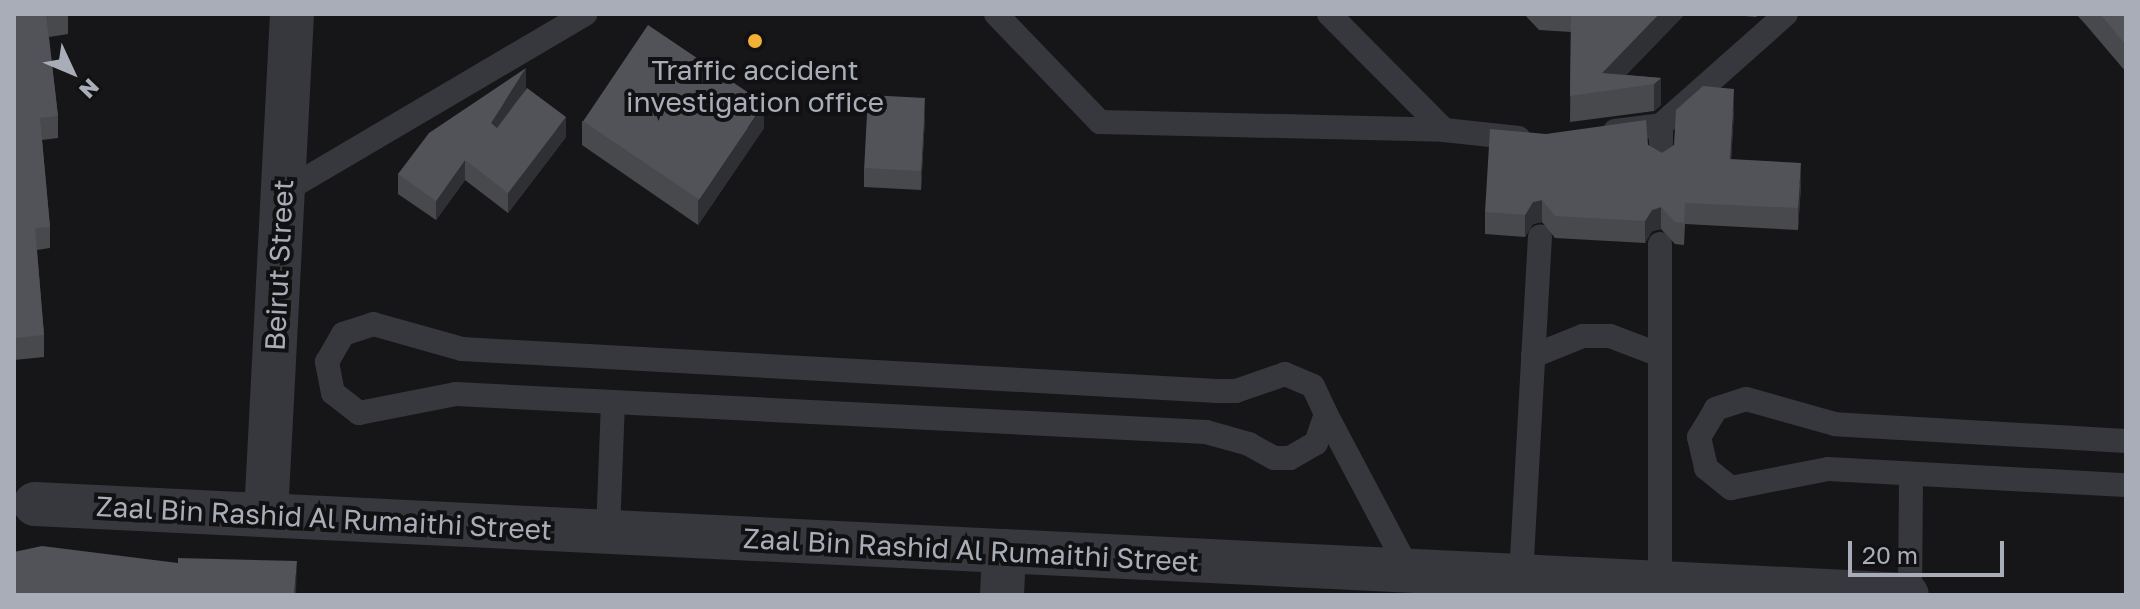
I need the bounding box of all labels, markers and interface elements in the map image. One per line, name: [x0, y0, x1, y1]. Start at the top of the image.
north arrow: [32, 32, 112, 112]
marker: Traffic accident investigation office: [746, 32, 764, 50]
place label: Traffic accident investigation office: [626, 53, 884, 119]
text: N: [74, 74, 105, 104]
street label: Beirut Street: [258, 179, 300, 351]
street label: Zaal Bin Rashid Al Rumaithi Street: [95, 489, 553, 547]
street label: Zaal Bin Rashid Al Rumaithi Street: [742, 521, 1200, 579]
scale bar: [1852, 525, 2008, 575]
text: 20 m: [1862, 540, 1918, 569]

